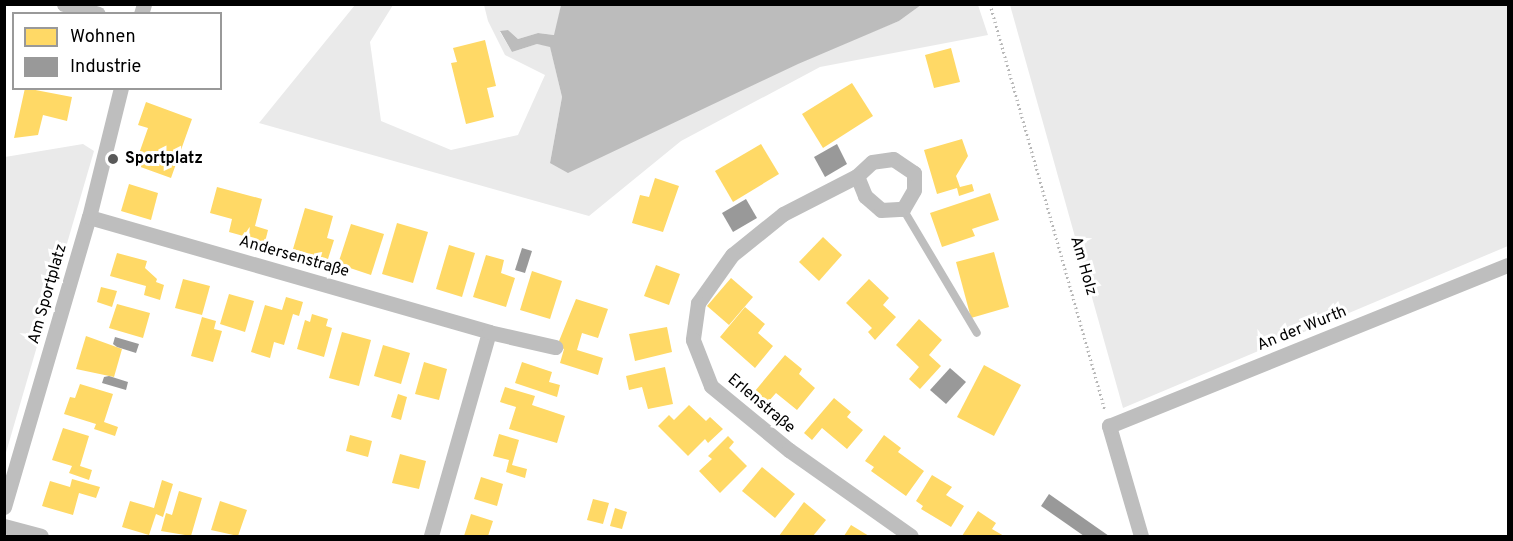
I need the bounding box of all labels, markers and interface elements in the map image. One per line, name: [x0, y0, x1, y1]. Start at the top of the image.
legend: [12, 12, 222, 90]
text: Wohnen: [70, 26, 136, 49]
text: Industrie: [70, 56, 141, 79]
place label: Sportplatz: [125, 149, 203, 169]
marker: Sportplatz: [106, 152, 120, 166]
street label: Andersenstraße: [237, 232, 351, 282]
street label: Am Holz: [1065, 234, 1101, 298]
street label: Am Sportplatz: [25, 242, 71, 346]
street label: An der Wurth: [1254, 302, 1350, 356]
street label: Erlenstraße: [723, 370, 799, 438]

